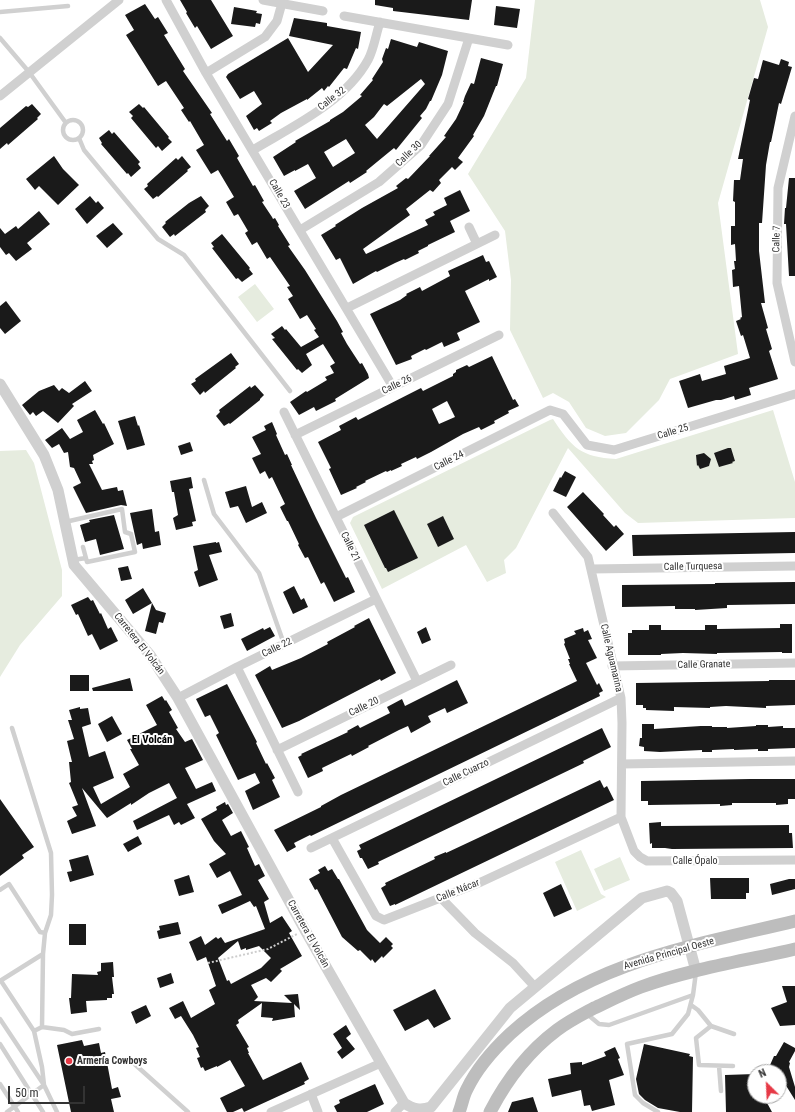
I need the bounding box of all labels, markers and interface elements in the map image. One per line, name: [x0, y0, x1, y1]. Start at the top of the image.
street label: Calle 32: [316, 84, 348, 114]
street label: Calle 30: [393, 139, 425, 169]
street label: Calle 23: [266, 177, 292, 211]
street label: Calle 7: [771, 225, 783, 253]
street label: Calle 26: [380, 373, 414, 397]
street label: Calle 25: [656, 422, 690, 442]
street label: Calle 24: [432, 448, 466, 474]
street label: Calle 21: [338, 530, 362, 564]
street label: Calle Turquesa: [664, 560, 722, 574]
street label: Carretera El Volcán: [111, 611, 167, 677]
street label: Calle Aguamarina: [597, 623, 625, 693]
street label: Calle 22: [260, 636, 294, 660]
street label: Calle Granate: [677, 659, 731, 671]
street label: Calle 20: [347, 695, 381, 719]
district label: El Volcán: [132, 733, 172, 747]
street label: Calle Cuarzo: [441, 757, 491, 789]
street label: Calle Ópalo: [672, 855, 718, 867]
street label: Calle Nácar: [435, 877, 481, 905]
street label: Carretera El Volcán: [285, 898, 331, 970]
street label: Avenida Principal Oeste: [622, 935, 716, 973]
place label: Armería Cowboys: [77, 1055, 147, 1067]
marker: Armería Cowboys: [64, 1056, 74, 1066]
north arrow: [747, 1064, 787, 1104]
text: N: [757, 1066, 768, 1081]
scale bar: [10, 1078, 87, 1104]
text: 50 m: [15, 1086, 39, 1100]

